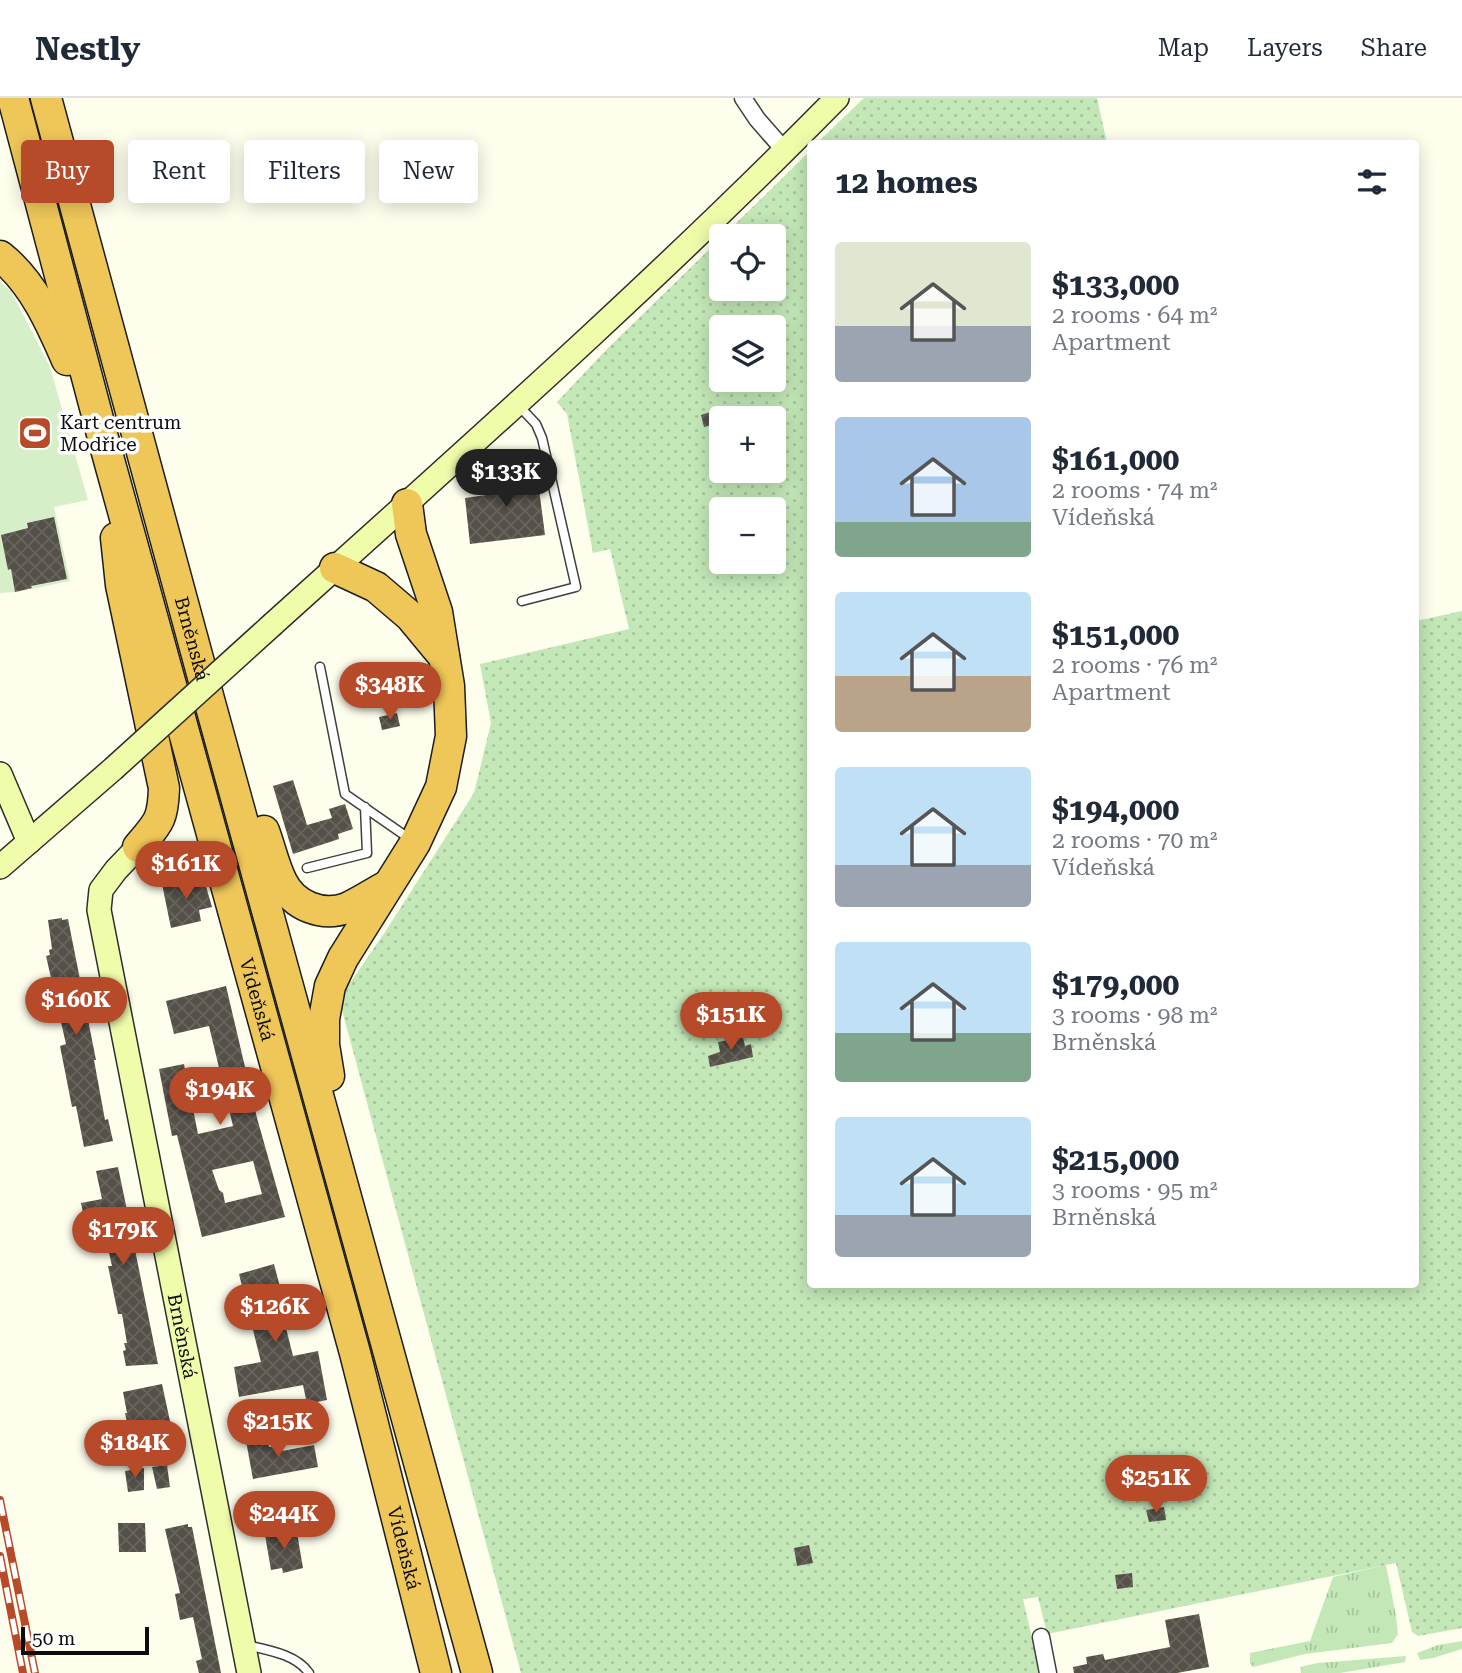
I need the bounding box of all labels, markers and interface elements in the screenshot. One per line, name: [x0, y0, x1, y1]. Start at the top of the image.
text: Nestly: [35, 29, 140, 68]
text: Map: [1158, 34, 1209, 62]
text: Layers: [1247, 34, 1323, 62]
text: Share: [1361, 34, 1427, 62]
chip: Buy: [21, 140, 114, 203]
chip: Rent: [128, 140, 230, 203]
chip: Filters: [244, 140, 365, 203]
chip: New: [379, 140, 478, 203]
icon: filters: [1353, 163, 1391, 201]
text: 12 homes: [835, 165, 978, 200]
map controls: [709, 224, 786, 574]
button: locate: [709, 224, 786, 301]
text: $133,000: [1052, 267, 1179, 302]
icon: home: [891, 270, 975, 354]
text: 2 rooms · 64 m²: [1052, 302, 1218, 329]
button: layers: [709, 315, 786, 392]
text: Apartment: [1052, 329, 1171, 356]
button: +: [709, 406, 786, 483]
place label: Kart centrum Modřice: [60, 411, 181, 456]
sports icon: Kart centrum Modřice: [16, 414, 54, 452]
text: $161,000: [1052, 442, 1179, 477]
icon: home: [891, 445, 975, 529]
pin: $133K: [457, 450, 555, 509]
text: $133K: [471, 458, 541, 485]
text: 2 rooms · 74 m²: [1052, 477, 1218, 504]
button: −: [709, 497, 786, 574]
text: Vídeňská: [1052, 504, 1155, 531]
street label: Brněnská: [170, 594, 215, 684]
text: $151,000: [1052, 617, 1179, 652]
icon: home: [891, 620, 975, 704]
text: 2 rooms · 76 m²: [1052, 652, 1218, 679]
pin: $348K: [341, 662, 439, 722]
text: $348K: [355, 671, 425, 698]
text: Apartment: [1052, 679, 1171, 706]
text: $194,000: [1052, 792, 1179, 827]
icon: home: [891, 795, 975, 879]
text: 2 rooms · 70 m²: [1052, 827, 1218, 854]
pin: $161K: [137, 842, 235, 901]
text: $161K: [151, 850, 221, 877]
text: Vídeňská: [1052, 854, 1155, 881]
street label: Vídeňská: [235, 955, 280, 1044]
text: $179,000: [1052, 967, 1179, 1002]
icon: home: [891, 970, 975, 1054]
pin: $160K: [27, 978, 125, 1037]
text: $160K: [41, 986, 111, 1013]
pin: $151K: [682, 992, 780, 1052]
text: $151K: [696, 1001, 766, 1028]
text: 3 rooms · 98 m²: [1052, 1002, 1218, 1029]
text: Brněnská: [1052, 1029, 1156, 1056]
pin: $194K: [171, 1068, 269, 1127]
text: $194K: [185, 1076, 255, 1103]
text: $215,000: [1052, 1142, 1179, 1177]
icon: home: [891, 1145, 975, 1229]
text: 3 rooms · 95 m²: [1052, 1177, 1218, 1204]
text: Brněnská: [1052, 1204, 1156, 1231]
pin: $179K: [74, 1208, 172, 1267]
text: $179K: [88, 1216, 158, 1243]
pin: $126K: [226, 1284, 324, 1344]
street label: Brněnská: [163, 1291, 202, 1381]
text: $126K: [240, 1293, 310, 1320]
pin: $215K: [229, 1400, 327, 1459]
text: $215K: [243, 1408, 313, 1435]
pin: $184K: [86, 1420, 184, 1480]
text: $184K: [100, 1429, 170, 1456]
pin: $251K: [1107, 1456, 1205, 1515]
text: $251K: [1121, 1464, 1191, 1491]
pin: $244K: [235, 1492, 333, 1551]
text: $244K: [249, 1500, 319, 1527]
street label: Vídeňská: [383, 1504, 426, 1593]
scale bar: [21, 1624, 149, 1656]
text: 50 m: [32, 1627, 75, 1650]

